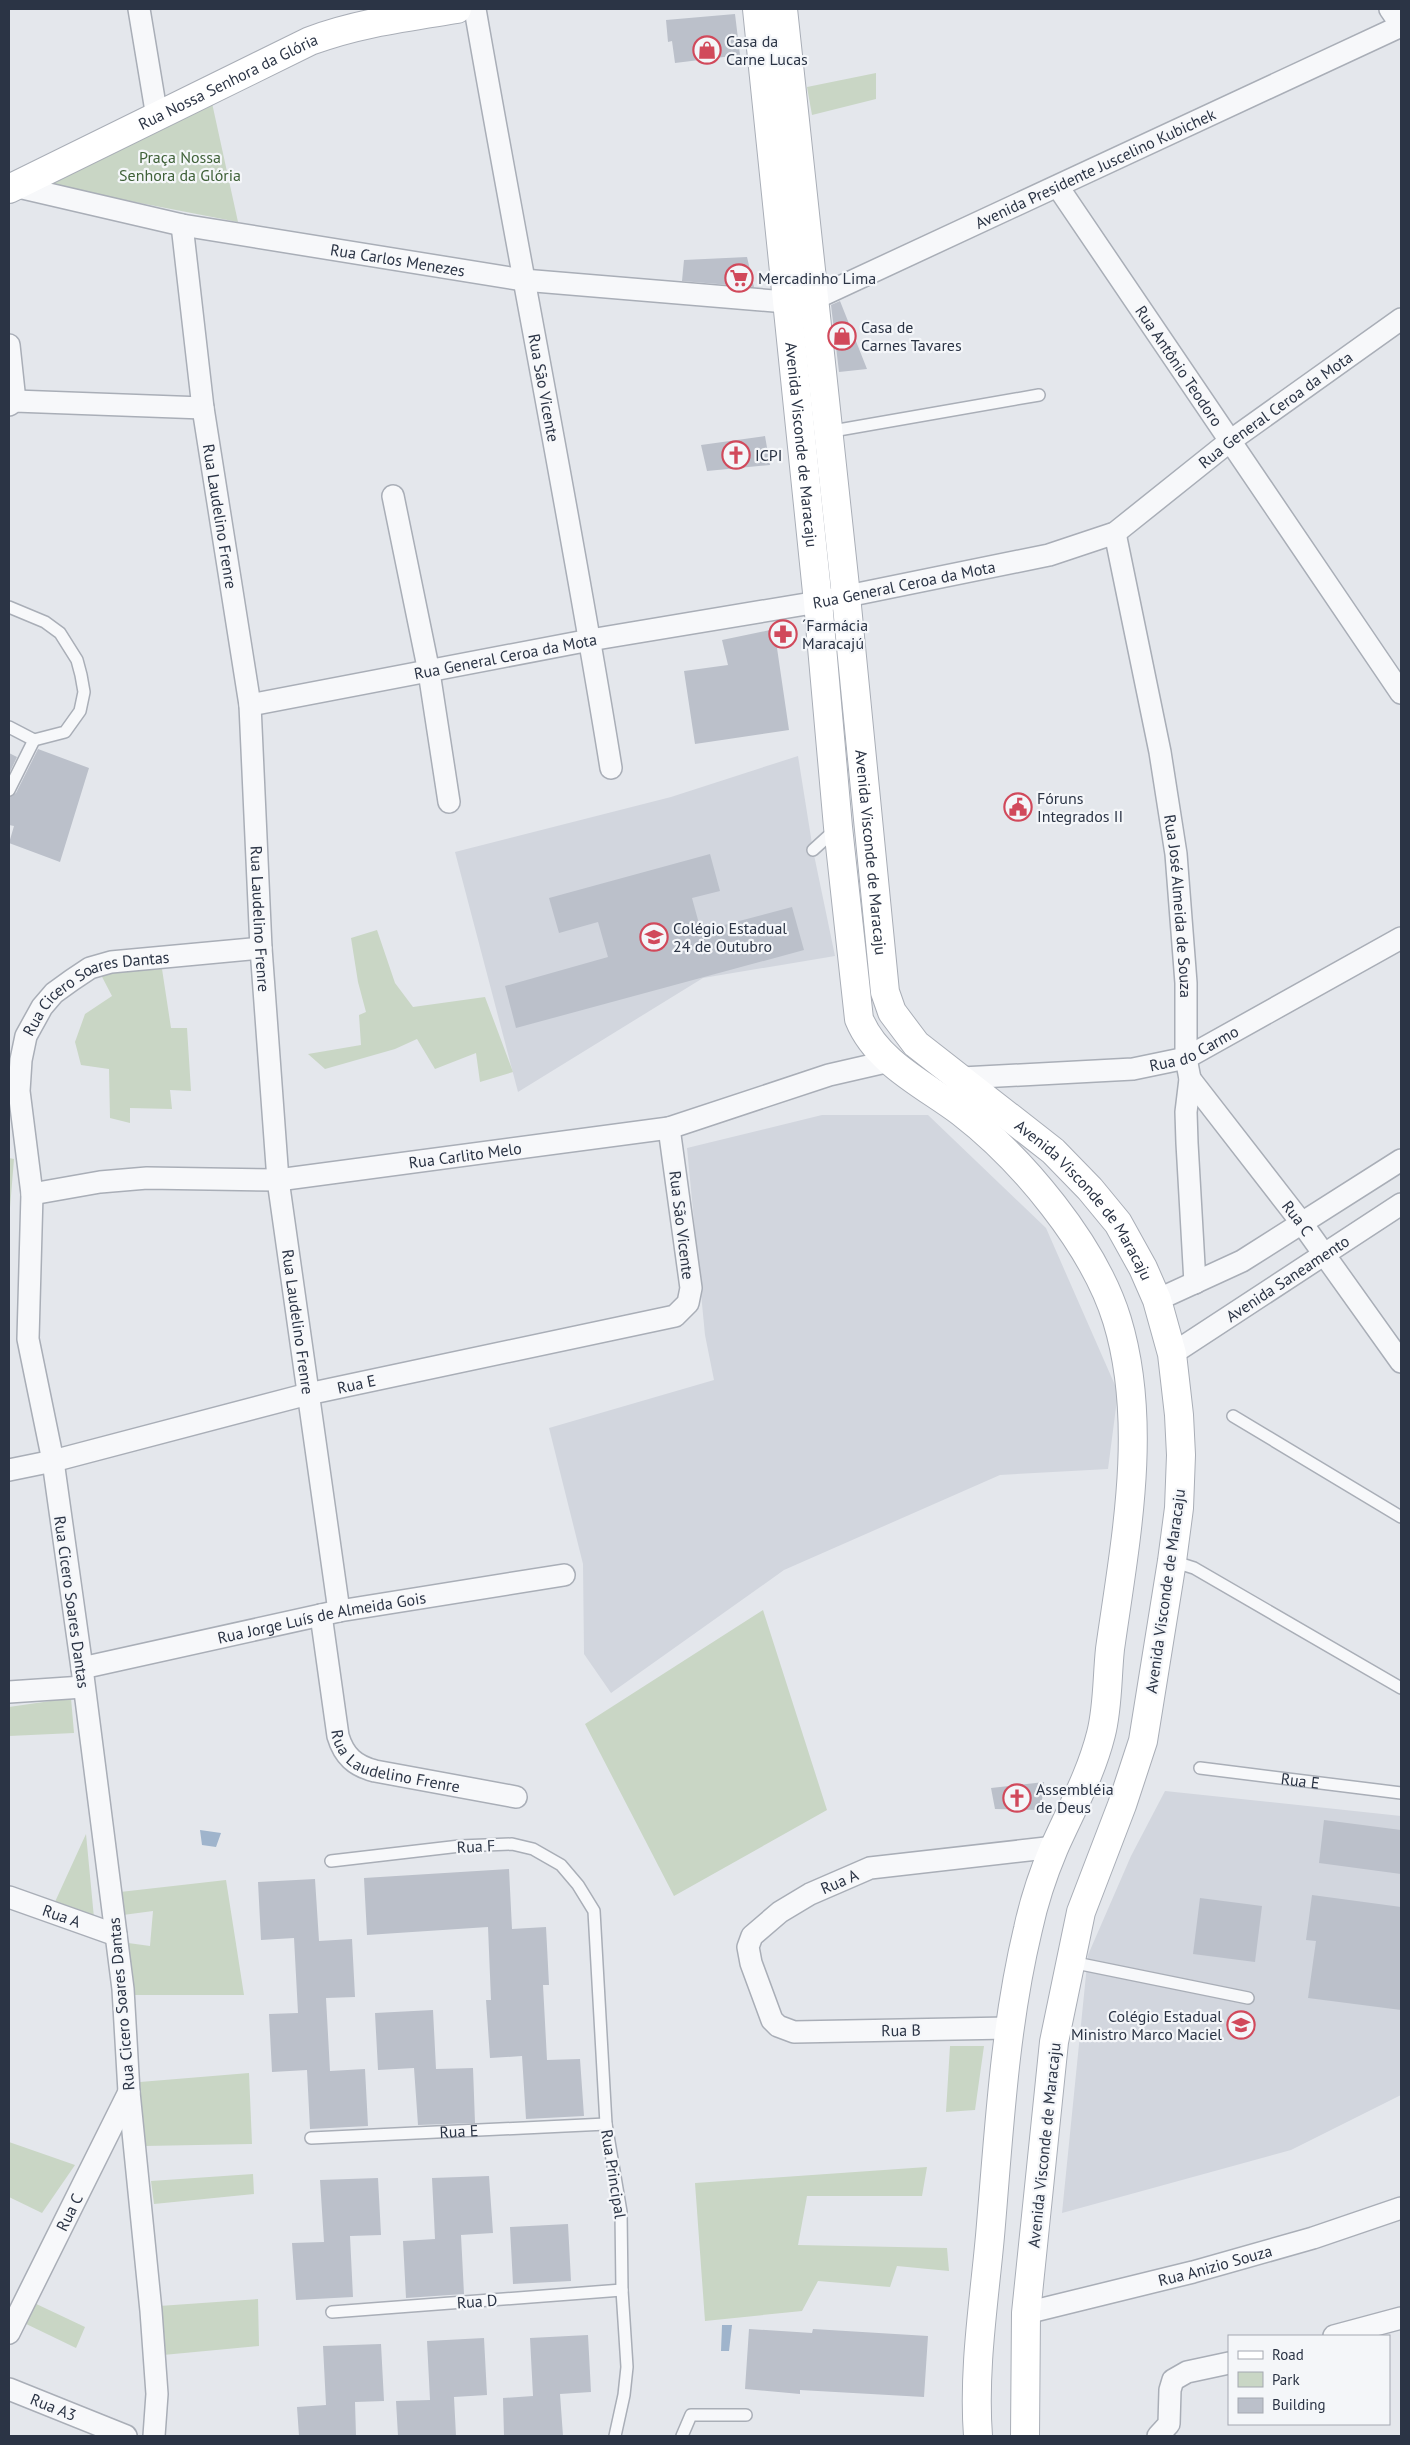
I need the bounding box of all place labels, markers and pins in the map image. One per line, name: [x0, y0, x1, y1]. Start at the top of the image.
place label: Casa da Carne Lucas: [726, 31, 808, 69]
shop icon: Casa da Carne Lucas: [692, 35, 722, 65]
supermarket icon: Mercadinho Lima: [724, 263, 754, 293]
place label: Mercadinho Lima: [758, 268, 876, 288]
place label: Casa de Carnes Tavares: [861, 317, 962, 355]
shop icon: Casa de Carnes Tavares: [827, 321, 857, 351]
church icon: ICPI: [721, 440, 751, 470]
place label: ICPI: [755, 445, 782, 465]
place label: ´Farmácia Maracajú: [802, 615, 868, 653]
pharmacy icon: ´Farmácia Maracajú: [768, 619, 798, 649]
place label: Fóruns Integrados II: [1037, 788, 1123, 826]
public building icon: Fóruns Integrados II: [1003, 792, 1033, 822]
place label: Colégio Estadual 24 de Outubro: [673, 918, 787, 956]
school or university icon: Colégio Estadual 24 de Outubro: [639, 922, 669, 952]
place label: Assembléia de Deus: [1036, 1779, 1114, 1817]
church icon: Assembléia de Deus: [1002, 1783, 1032, 1813]
place label: Colégio Estadual Ministro Marco Maciel: [1071, 2006, 1222, 2044]
school or university icon: Colégio Estadual Ministro Marco Maciel: [1226, 2010, 1256, 2040]

